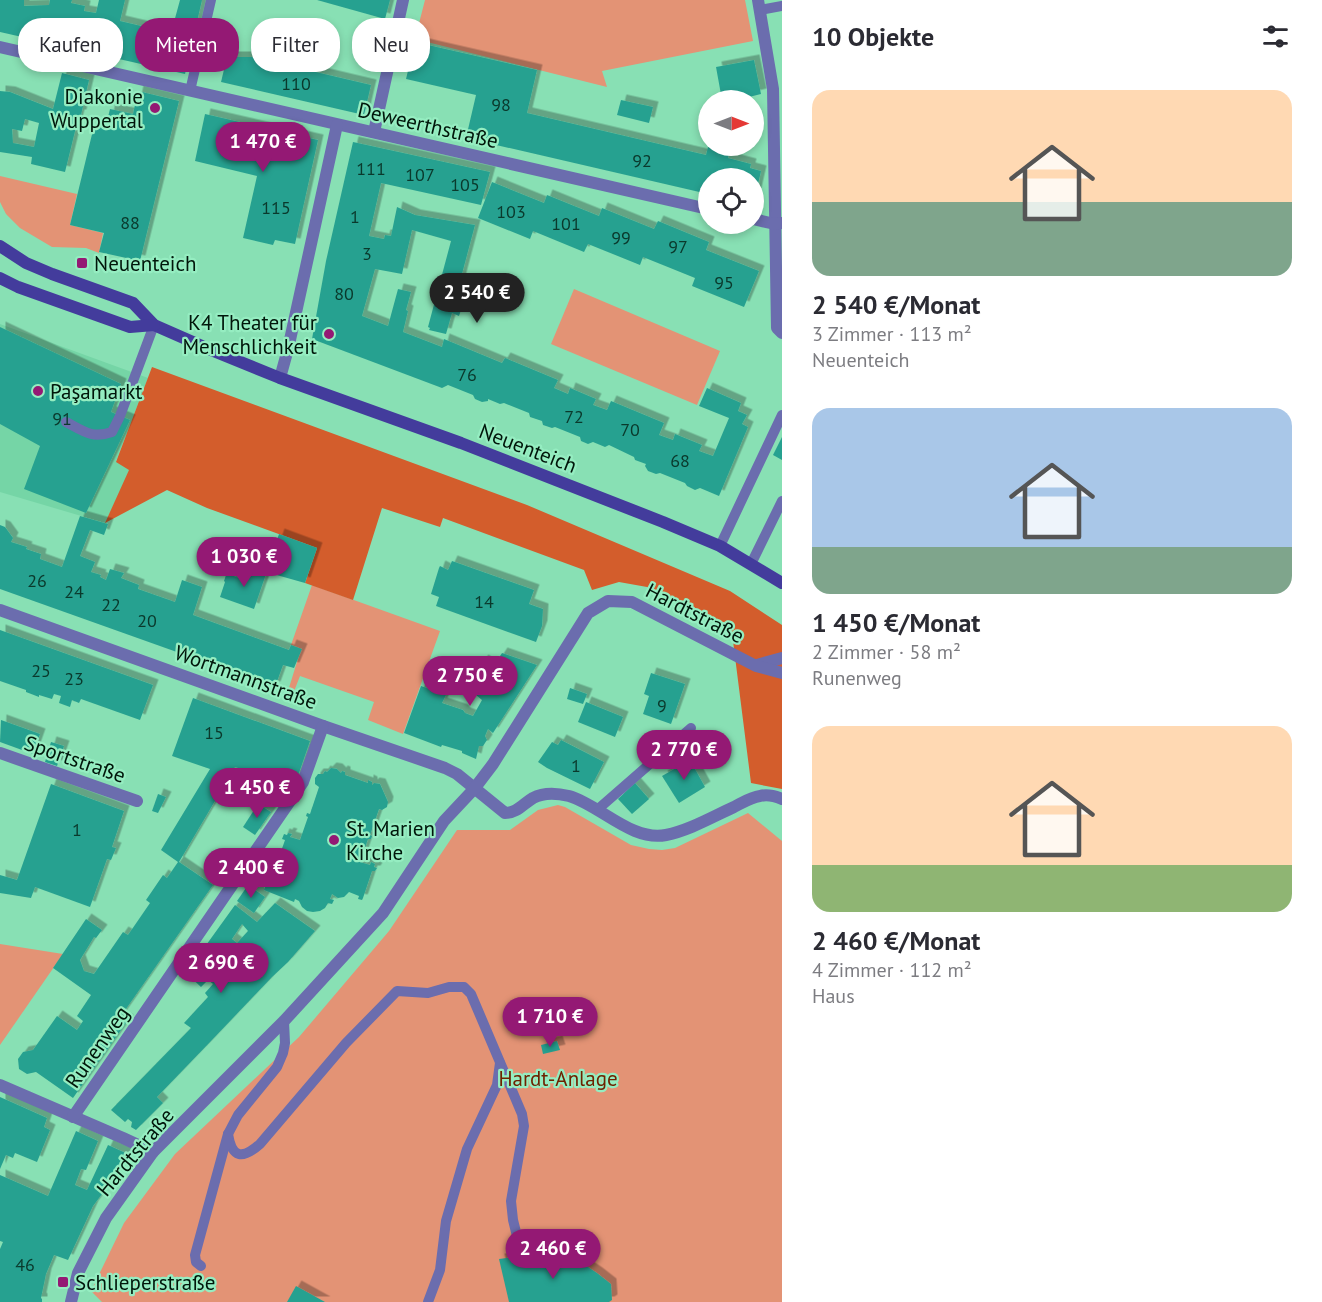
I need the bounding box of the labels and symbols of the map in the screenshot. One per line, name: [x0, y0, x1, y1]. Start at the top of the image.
house number: 110: [281, 72, 311, 95]
place label: Diakonie Wuppertal: [50, 83, 143, 134]
north arrow: [698, 90, 764, 156]
house number: 98: [491, 93, 511, 116]
street label: Deweerthstraße: [355, 96, 501, 154]
marker: Diakonie Wuppertal: [148, 101, 162, 115]
pin: 1 470 €: [208, 122, 318, 173]
house number: 92: [632, 149, 652, 172]
house number: 111: [356, 157, 386, 180]
house number: 107: [405, 163, 435, 186]
house number: 105: [450, 173, 480, 196]
house number: 115: [261, 196, 291, 219]
house number: 103: [496, 200, 526, 223]
house number: 1: [350, 205, 360, 228]
house number: 88: [120, 211, 140, 234]
house number: 101: [551, 212, 581, 235]
house number: 99: [611, 226, 631, 249]
house number: 97: [668, 235, 688, 258]
house number: 3: [362, 242, 372, 265]
place label: Neuenteich: [94, 250, 196, 277]
marker: Neuenteich: [75, 256, 89, 270]
house number: 95: [714, 271, 734, 294]
pin: 2 540 €: [422, 273, 532, 324]
house number: 80: [334, 282, 354, 305]
place label: K4 Theater für Menschlichkeit: [182, 309, 317, 360]
marker: K4 Theater für Menschlichkeit: [322, 327, 336, 341]
house number: 76: [457, 363, 477, 386]
place label: Paşamarkt: [50, 378, 142, 405]
marker: Paşamarkt: [31, 384, 45, 398]
house number: 72: [564, 405, 584, 428]
house number: 91: [52, 407, 72, 430]
street label: Neuenteich: [475, 417, 581, 479]
house number: 70: [620, 418, 640, 441]
house number: 68: [670, 449, 690, 472]
pin: 1 030 €: [189, 537, 299, 588]
house number: 26: [27, 569, 47, 592]
street label: Hardtstraße: [641, 577, 749, 649]
house number: 24: [64, 580, 84, 603]
house number: 14: [474, 590, 494, 613]
house number: 22: [101, 593, 121, 616]
house number: 20: [137, 609, 157, 632]
street label: Wortmannstraße: [171, 639, 321, 715]
pin: 2 750 €: [415, 656, 525, 707]
house number: 25: [31, 659, 51, 682]
house number: 23: [64, 667, 84, 690]
house number: 9: [657, 694, 667, 717]
house number: 15: [204, 721, 224, 744]
street label: Sportstraße: [21, 729, 129, 789]
pin: 2 770 €: [629, 730, 739, 781]
house number: 1: [571, 754, 581, 777]
pin: 1 450 €: [202, 768, 312, 819]
place label: St. Marien Kirche: [346, 815, 435, 866]
house number: 1: [72, 818, 82, 841]
marker: St. Marien Kirche: [327, 833, 341, 847]
pin: 2 400 €: [196, 848, 306, 899]
pin: 2 690 €: [166, 943, 276, 994]
pin: 1 710 €: [495, 997, 605, 1048]
street label: Runenweg: [59, 1001, 135, 1093]
park label: Hardt-Anlage: [498, 1065, 618, 1092]
street label: Hardtstraße: [90, 1102, 180, 1202]
pin: 2 460 €: [498, 1229, 608, 1280]
house number: 46: [15, 1253, 35, 1276]
place label: Schlieperstraße: [75, 1269, 215, 1296]
marker: Schlieperstraße: [56, 1275, 70, 1289]

